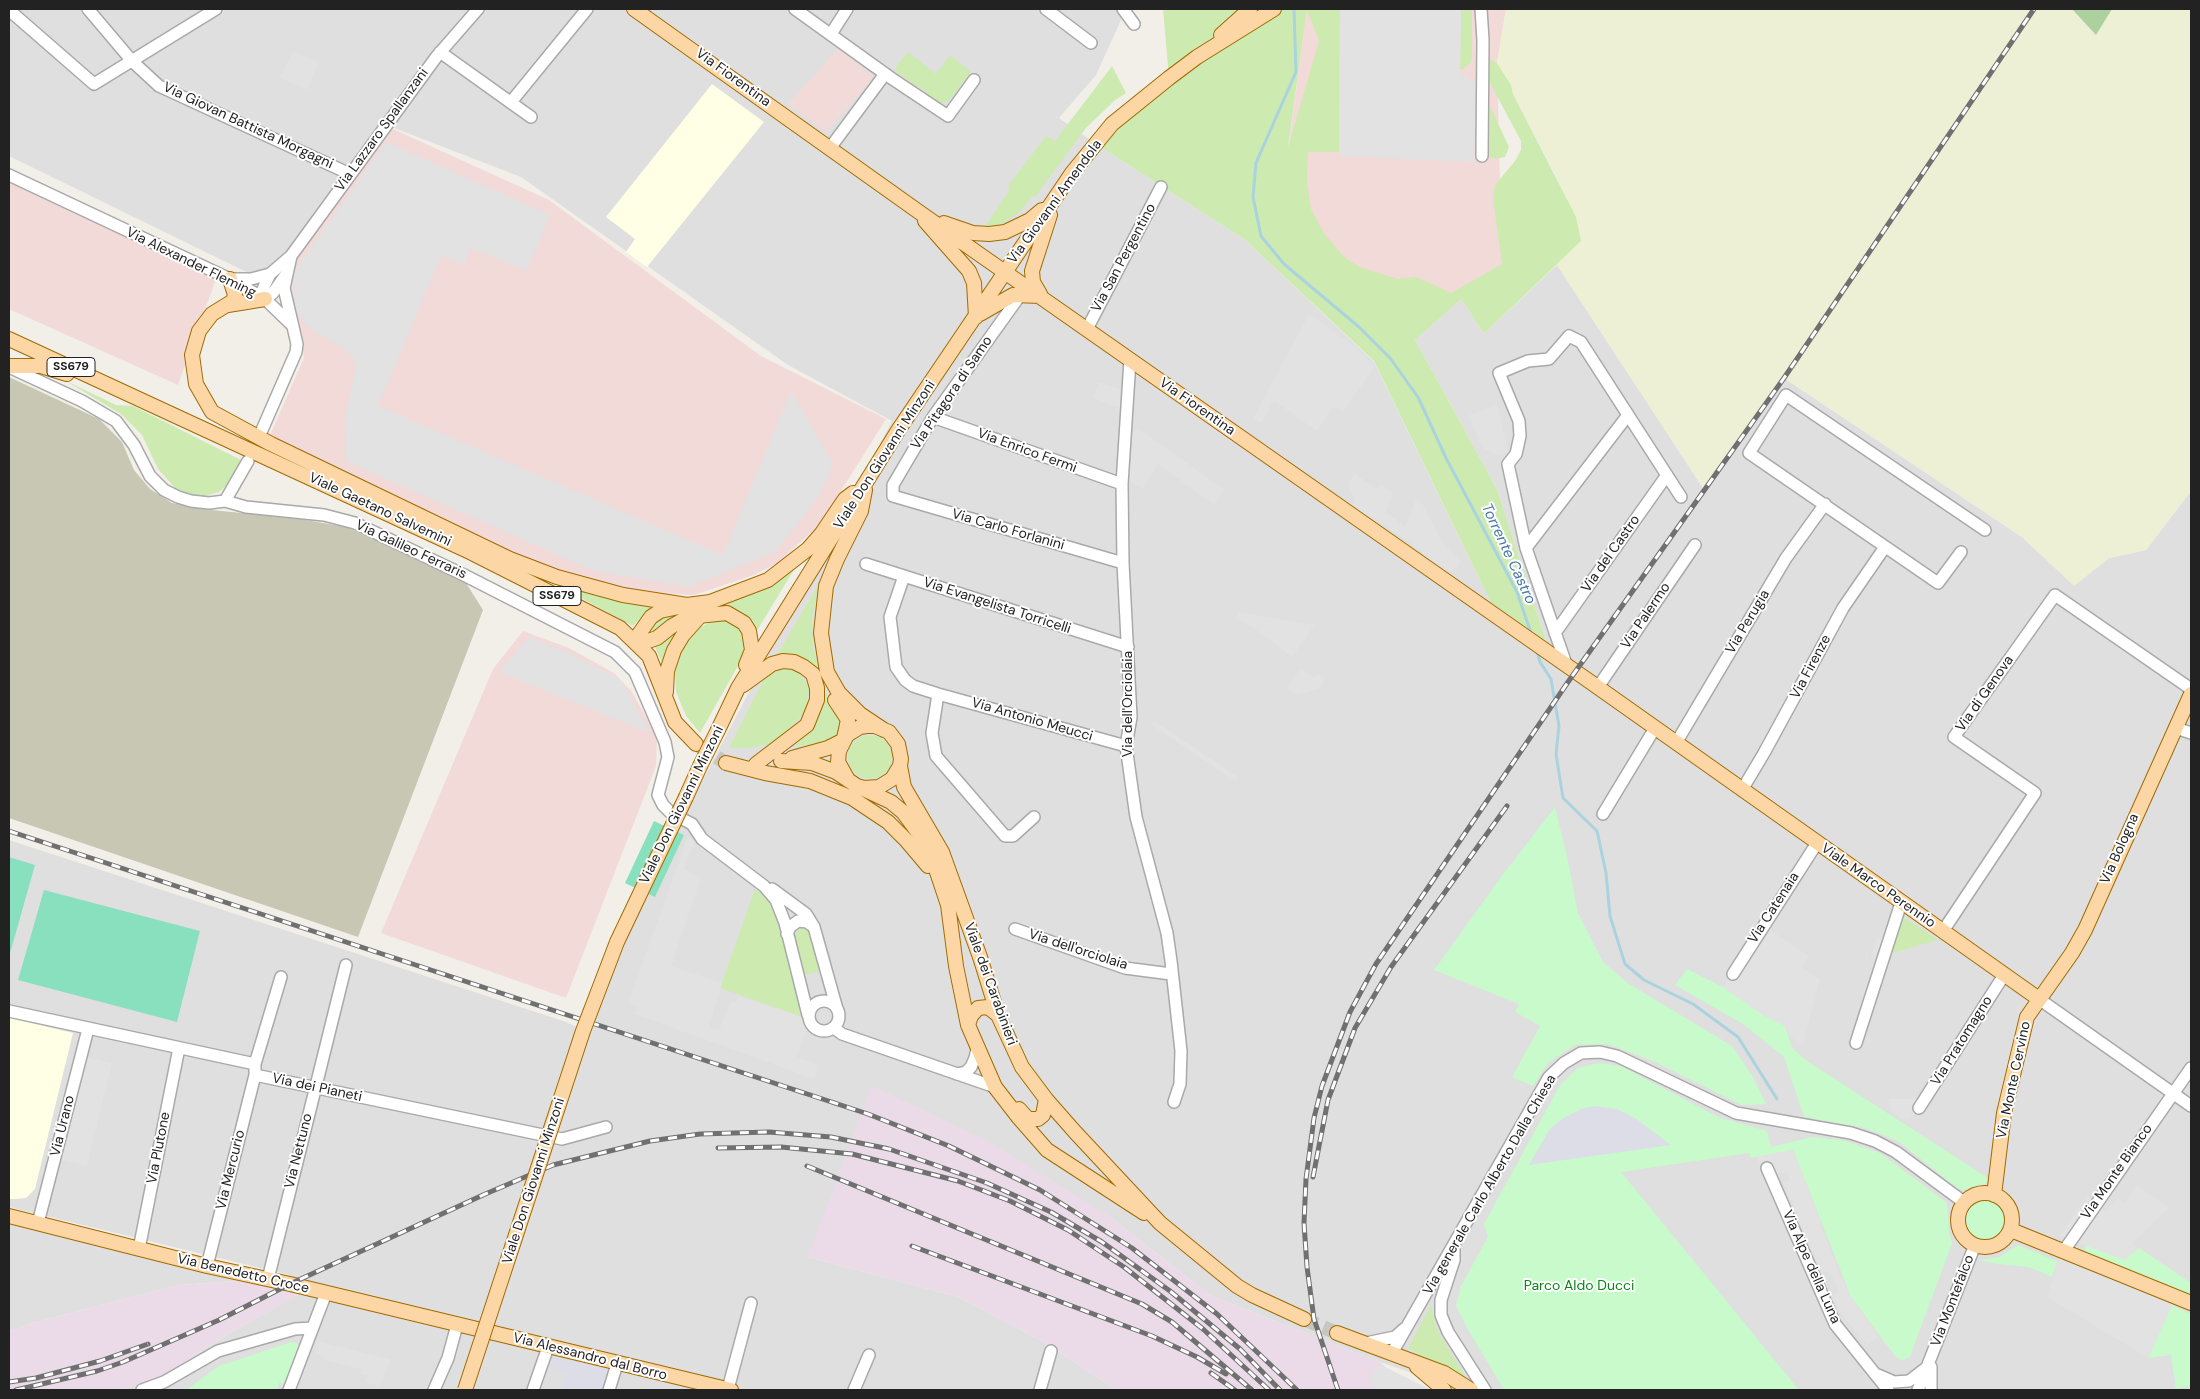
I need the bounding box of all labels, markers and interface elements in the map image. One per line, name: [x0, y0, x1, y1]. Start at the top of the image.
street label: Via Fiorentina: [692, 45, 774, 111]
street label: Via Lazzaro Spallanzani: [332, 65, 432, 195]
street label: Via Giovan Battista Morgagni: [160, 79, 336, 173]
street label: Via Giovanni Amendola: [1004, 137, 1106, 267]
street label: Via San Pergentino: [1088, 201, 1160, 315]
street label: Via Alexander Fleming: [123, 224, 259, 302]
street label: Via Pitagora di Samo: [908, 333, 996, 453]
road number: SS679: [47, 358, 95, 377]
street label: Via Fiorentina: [1156, 375, 1238, 439]
street label: Viale Don Giovanni Minzoni: [831, 378, 939, 532]
street label: Via Enrico Fermi: [975, 425, 1079, 477]
street label: Viale Gaetano Salvemini: [306, 470, 454, 550]
water label: Torrente Castro: [1477, 501, 1539, 607]
street label: Via Carlo Forlanini: [950, 506, 1066, 554]
street label: Via del Castro: [1578, 512, 1644, 596]
street label: Via Galileo Ferraris: [353, 517, 469, 583]
street label: Via Evangelista Torricelli: [921, 574, 1073, 638]
street label: Via Palermo: [1618, 580, 1674, 652]
road number: SS679: [533, 586, 581, 606]
street label: Via Perugia: [1722, 587, 1774, 657]
street label: Via Firenze: [1787, 632, 1835, 702]
street label: Via dell'Orciolaia: [1120, 651, 1136, 757]
street label: Via di Genova: [1953, 653, 2017, 735]
street label: Via Antonio Meucci: [969, 695, 1095, 745]
street label: Viale Don Giovanni Minzoni: [636, 723, 728, 887]
street label: Via Bologna: [2097, 811, 2143, 887]
street label: Viale Marco Perennio: [1818, 840, 1938, 932]
street label: Via Catenaia: [1745, 869, 1803, 947]
street label: Viale dei Carabinieri: [960, 920, 1020, 1048]
street label: Via dell'orciolaia: [1026, 926, 1130, 974]
street label: Via Pratomagno: [1928, 993, 1996, 1089]
street label: Via Monte Cervino: [1993, 1020, 2035, 1140]
street label: Via dei Pianeti: [270, 1070, 364, 1106]
street label: Via generale Carlo Alberto Dalla Chiesa: [1420, 1072, 1560, 1298]
street label: Via Urano: [47, 1094, 79, 1158]
street label: Viale Don Giovanni Minzoni: [499, 1096, 569, 1266]
street label: Via Plutone: [144, 1111, 174, 1185]
street label: Via Nettuno: [282, 1112, 316, 1190]
street label: Via Monte Bianco: [2078, 1121, 2156, 1223]
street label: Via Mercurio: [213, 1128, 249, 1212]
street label: Via Alpe della Luna: [1778, 1208, 1844, 1326]
street label: Via Benedetto Croce: [175, 1251, 311, 1297]
street label: Via Montefalco: [1928, 1253, 1978, 1349]
park label: Parco Aldo Ducci: [1524, 1278, 1634, 1294]
street label: Via Alessandro dal Borro: [511, 1330, 669, 1384]

